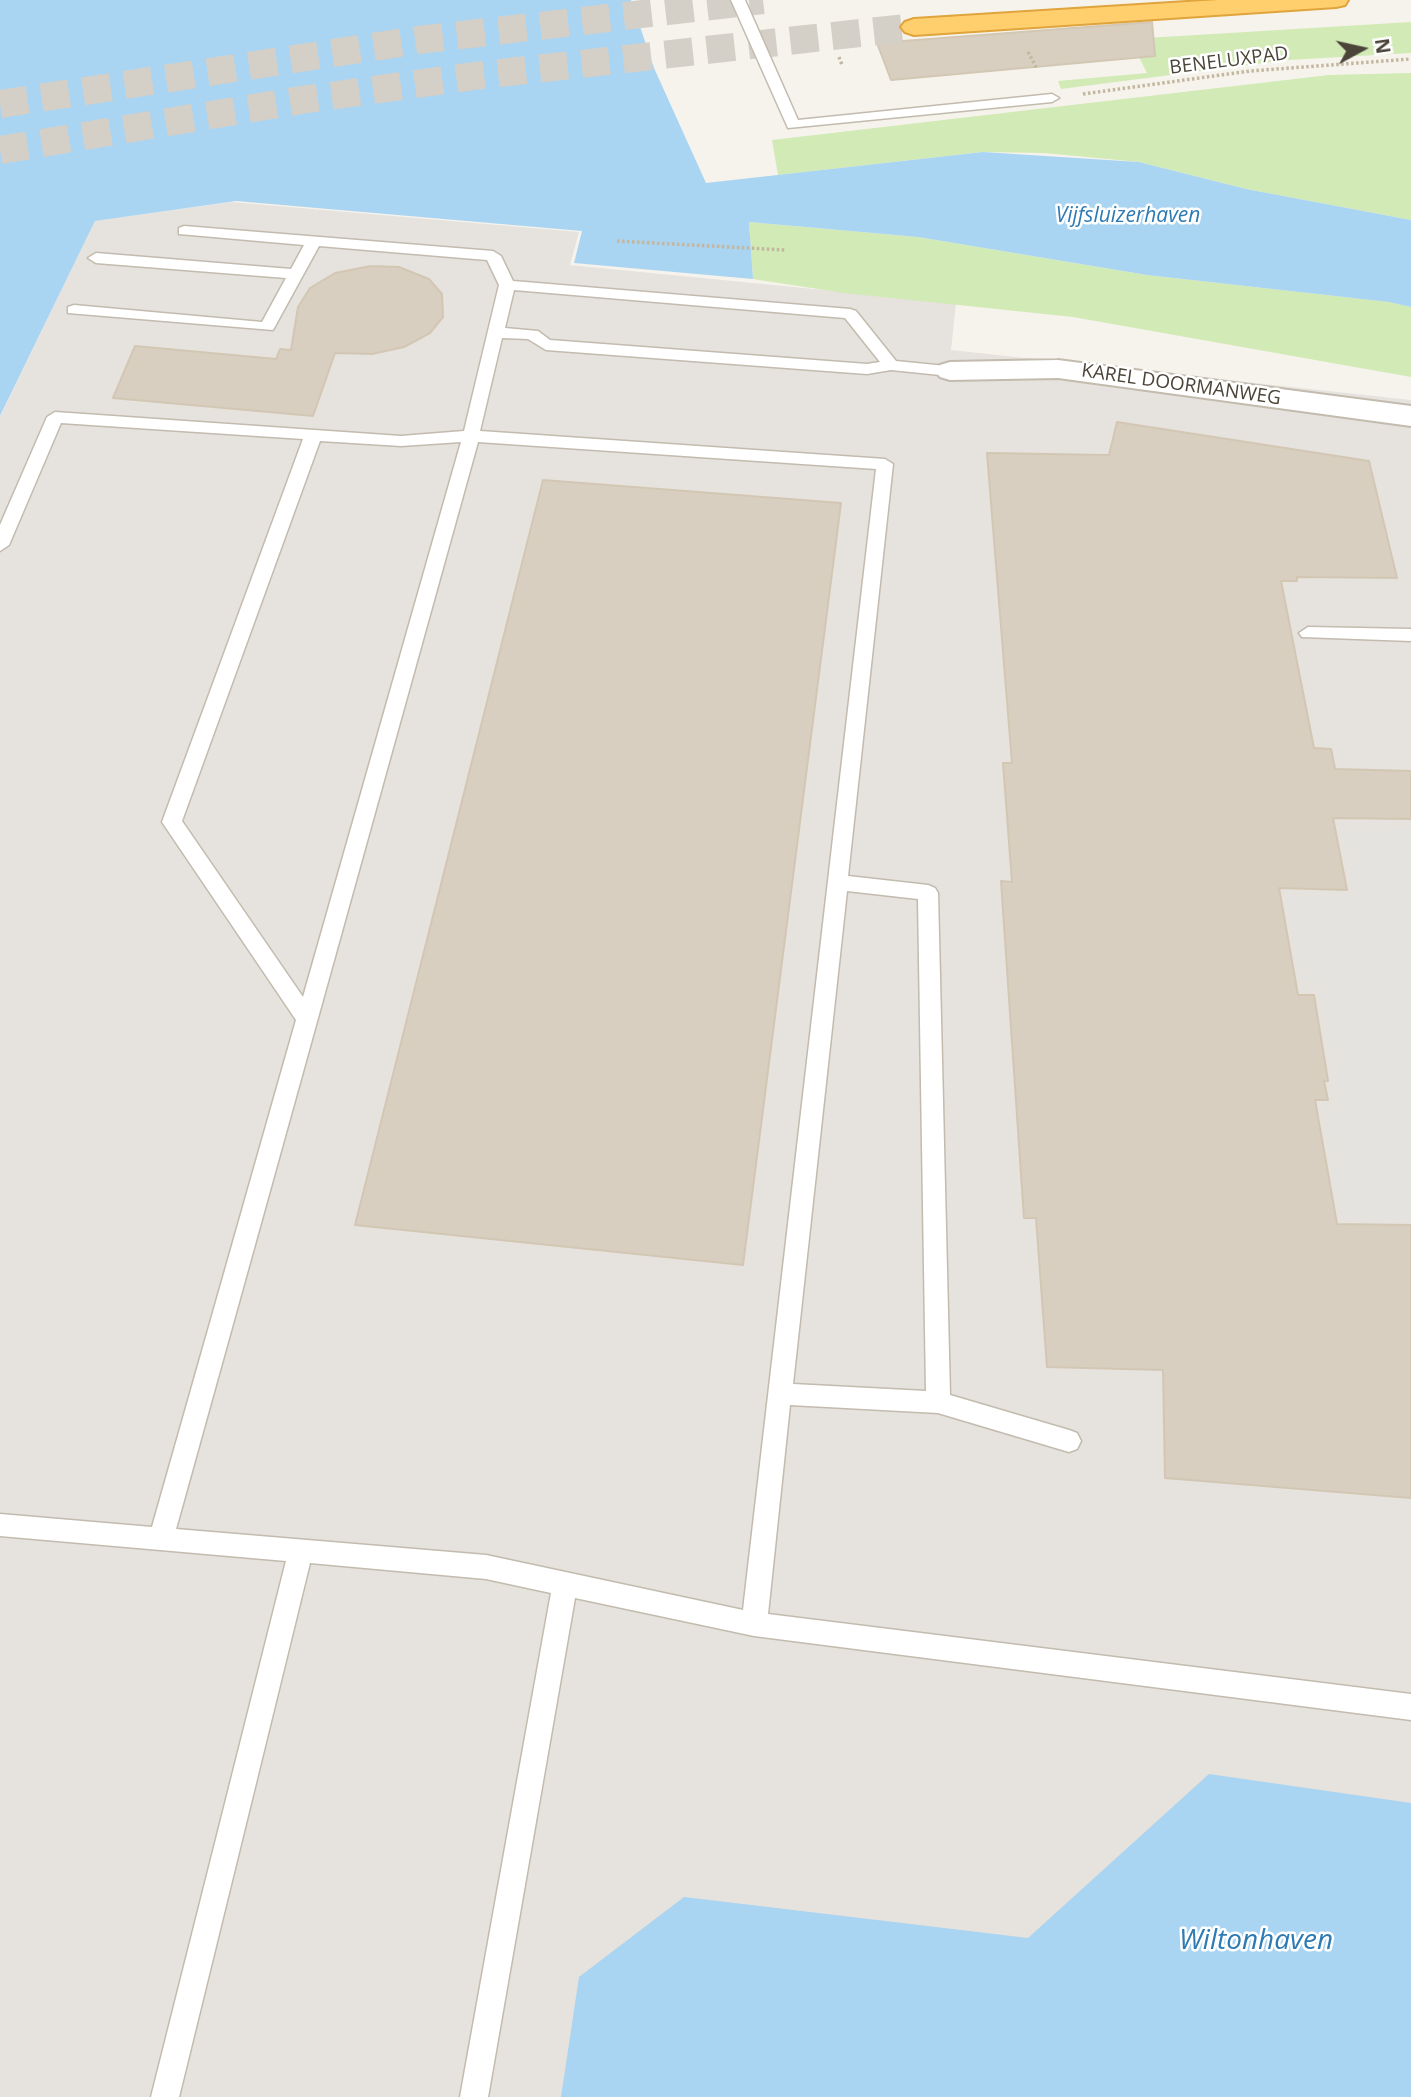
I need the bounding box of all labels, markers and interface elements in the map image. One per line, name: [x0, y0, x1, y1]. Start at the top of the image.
north arrow: [1327, 14, 1397, 84]
text: N: [1369, 37, 1397, 56]
street label: BENELUXPAD: [1168, 42, 1290, 80]
water label: Vijfsluizerhaven: [1056, 203, 1200, 229]
street label: KAREL DOORMANWEG: [1080, 360, 1282, 410]
water label: Wiltonhaven: [1179, 1924, 1333, 1958]

